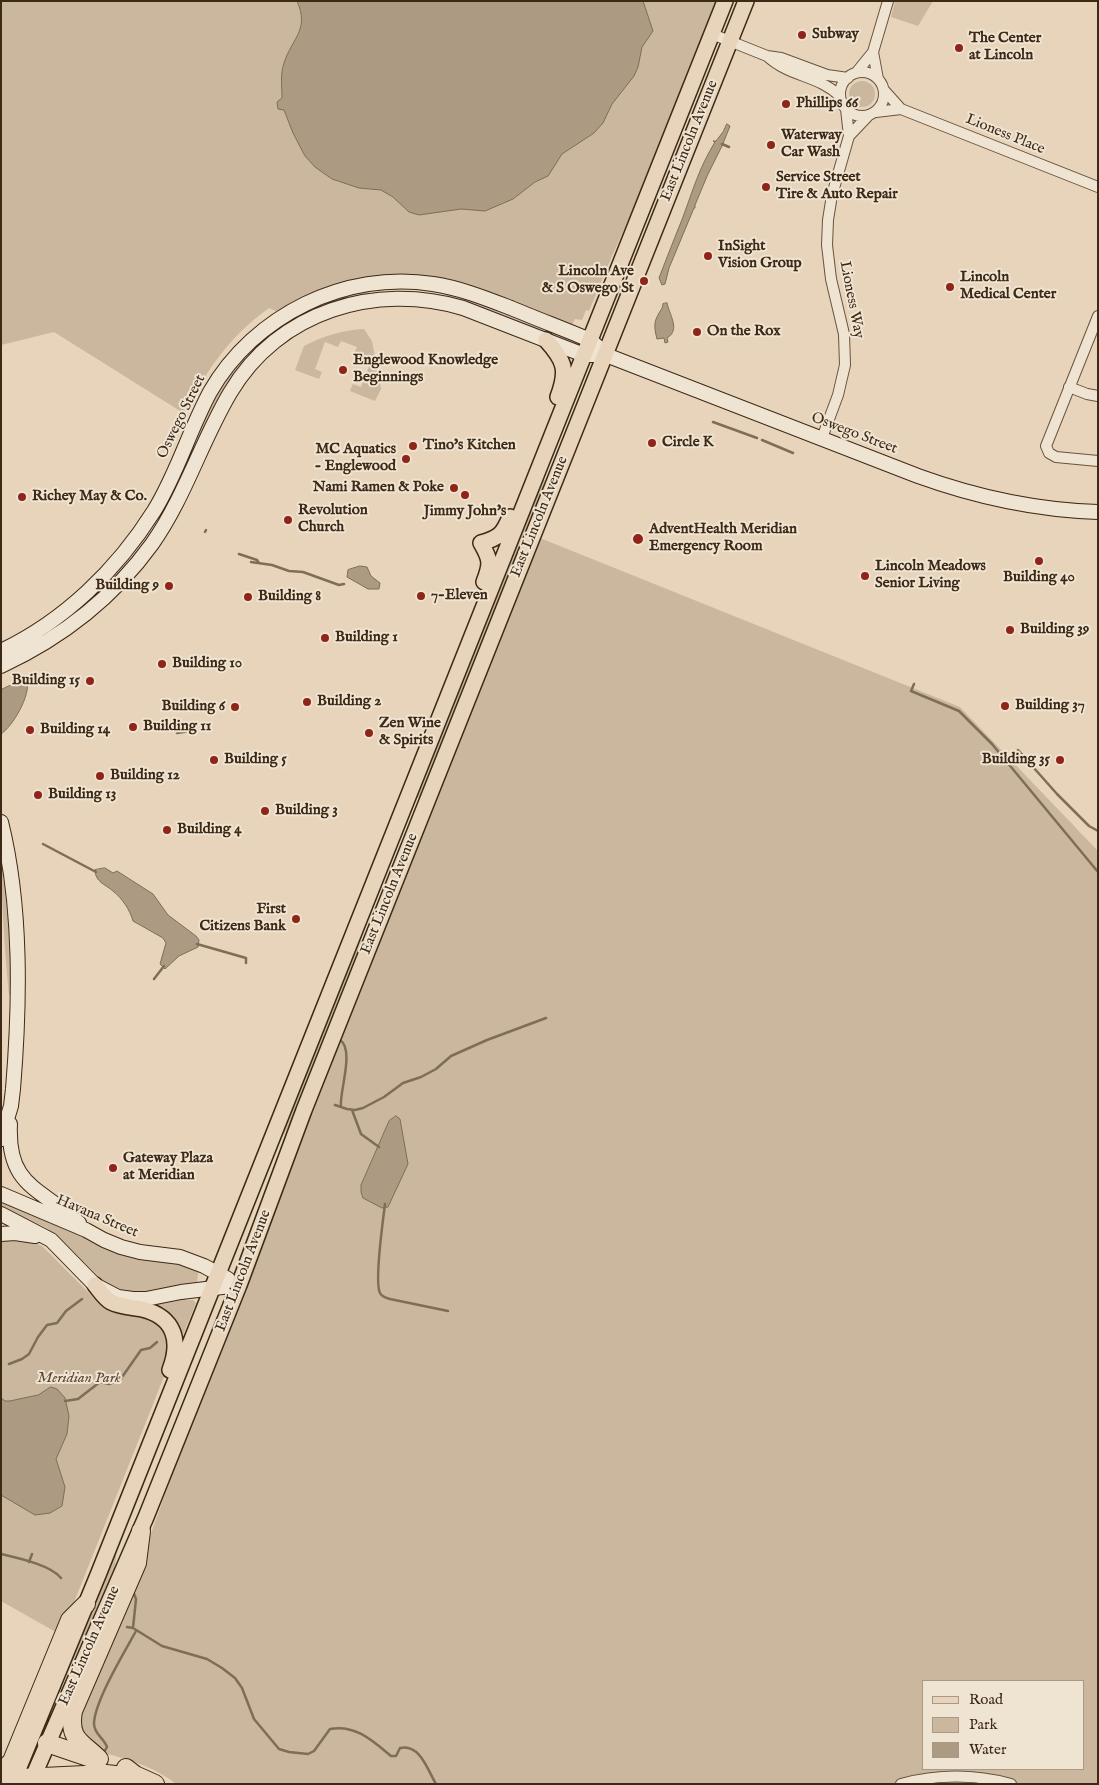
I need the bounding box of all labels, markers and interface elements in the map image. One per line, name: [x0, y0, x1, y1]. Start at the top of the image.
place label: Subway: [812, 26, 859, 44]
marker: Subway: [796, 29, 808, 41]
place label: The Center at Lincoln: [969, 30, 1041, 65]
marker: The Center at Lincoln: [953, 42, 965, 54]
street label: East Lincoln Avenue: [658, 78, 722, 204]
place label: Phillips 66: [796, 95, 858, 113]
marker: Phillips 66: [780, 98, 792, 110]
street label: Lioness Place: [963, 111, 1047, 159]
place label: Waterway Car Wash: [781, 127, 842, 162]
marker: Waterway Car Wash: [765, 139, 777, 151]
place label: Service Street Tire & Auto Repair: [776, 169, 898, 204]
marker: Service Street Tire & Auto Repair: [760, 181, 772, 193]
place label: InSight Vision Group: [718, 238, 802, 273]
marker: InSight Vision Group: [702, 250, 714, 262]
street label: Lioness Way: [835, 260, 867, 340]
place label: Lincoln Ave & S Oswego St: [542, 263, 634, 298]
place label: Lincoln Medical Center: [960, 269, 1056, 304]
marker: Lincoln Ave & S Oswego St: [638, 275, 650, 287]
marker: Lincoln Medical Center: [944, 281, 956, 293]
place label: On the Rox: [707, 323, 781, 341]
marker: On the Rox: [691, 326, 703, 338]
place label: Englewood Knowledge Beginnings: [353, 352, 498, 387]
marker: Englewood Knowledge Beginnings: [337, 364, 349, 376]
street label: Oswego Street: [154, 372, 210, 462]
street label: Oswego Street: [808, 409, 900, 459]
place label: Circle K: [662, 434, 714, 452]
place label: Tino's Kitchen: [423, 437, 516, 455]
marker: Circle K: [646, 437, 658, 449]
marker: Tino's Kitchen: [407, 440, 419, 452]
place label: MC Aquatics - Englewood: [314, 441, 396, 476]
marker: MC Aquatics - Englewood: [400, 453, 412, 465]
street label: East Lincoln Avenue: [508, 454, 572, 580]
place label: Nami Ramen & Poke: [313, 479, 444, 497]
marker: Nami Ramen & Poke: [448, 482, 460, 494]
place label: Richey May & Co.: [32, 488, 147, 506]
marker: Jimmy John's: [459, 489, 471, 501]
marker: Richey May & Co.: [16, 491, 28, 503]
place label: Revolution Church: [298, 502, 368, 537]
place label: Jimmy John's: [424, 503, 506, 521]
marker: Revolution Church: [282, 514, 294, 526]
place label: AdventHealth Meridian Emergency Room: [649, 521, 797, 556]
marker: AdventHealth Meridian Emergency Room: [631, 532, 645, 546]
marker: Building 40: [1033, 555, 1045, 567]
place label: Lincoln Meadows Senior Living: [875, 558, 986, 593]
place label: Building 40: [1003, 569, 1075, 587]
marker: Lincoln Meadows Senior Living: [859, 570, 871, 582]
place label: Building 9: [95, 577, 159, 595]
marker: Building 9: [163, 580, 175, 592]
place label: 7-Eleven: [431, 587, 488, 605]
place label: Building 8: [258, 588, 321, 606]
marker: 7-Eleven: [415, 590, 427, 602]
marker: Building 8: [242, 591, 254, 603]
place label: Building 39: [1020, 621, 1089, 639]
marker: Building 39: [1004, 624, 1016, 636]
place label: Building 1: [335, 629, 398, 647]
marker: Building 1: [319, 632, 331, 644]
place label: Building 10: [172, 655, 242, 673]
marker: Building 10: [156, 658, 168, 670]
place label: Building 15: [12, 672, 80, 690]
marker: Building 15: [84, 675, 96, 687]
place label: Building 2: [317, 693, 381, 711]
marker: Building 2: [301, 696, 313, 708]
place label: Building 37: [1015, 697, 1085, 715]
place label: Building 6: [161, 698, 225, 716]
marker: Building 37: [999, 700, 1011, 712]
marker: Building 6: [229, 701, 241, 713]
place label: Zen Wine & Spirits: [379, 715, 441, 750]
place label: Building 11: [143, 718, 211, 736]
place label: Building 14: [40, 721, 110, 739]
marker: Building 11: [127, 721, 139, 733]
marker: Building 14: [24, 724, 36, 736]
marker: Zen Wine & Spirits: [363, 727, 375, 739]
place label: Building 5: [224, 751, 287, 769]
place label: Building 35: [982, 751, 1050, 769]
marker: Building 5: [208, 754, 220, 766]
marker: Building 35: [1054, 754, 1066, 766]
place label: Building 12: [110, 767, 180, 785]
marker: Building 12: [94, 770, 106, 782]
place label: Building 13: [48, 786, 116, 804]
marker: Building 13: [32, 789, 44, 801]
place label: Building 3: [275, 802, 338, 820]
marker: Building 3: [259, 805, 271, 817]
place label: Building 4: [177, 821, 242, 839]
marker: Building 4: [161, 824, 173, 836]
street label: East Lincoln Avenue: [358, 831, 422, 957]
place label: First Citizens Bank: [199, 901, 286, 936]
marker: First Citizens Bank: [290, 913, 302, 925]
place label: Gateway Plaza at Meridian: [123, 1150, 213, 1185]
marker: Gateway Plaza at Meridian: [107, 1162, 119, 1174]
street label: Havana Street: [53, 1192, 141, 1242]
street label: East Lincoln Avenue: [212, 1208, 276, 1334]
park label: Meridian Park: [37, 1370, 121, 1388]
street label: East Lincoln Avenue: [56, 1583, 124, 1709]
legend: [922, 1680, 1084, 1770]
text: Road: [969, 1690, 1003, 1709]
text: Park: [969, 1715, 998, 1734]
text: Water: [969, 1740, 1006, 1759]

